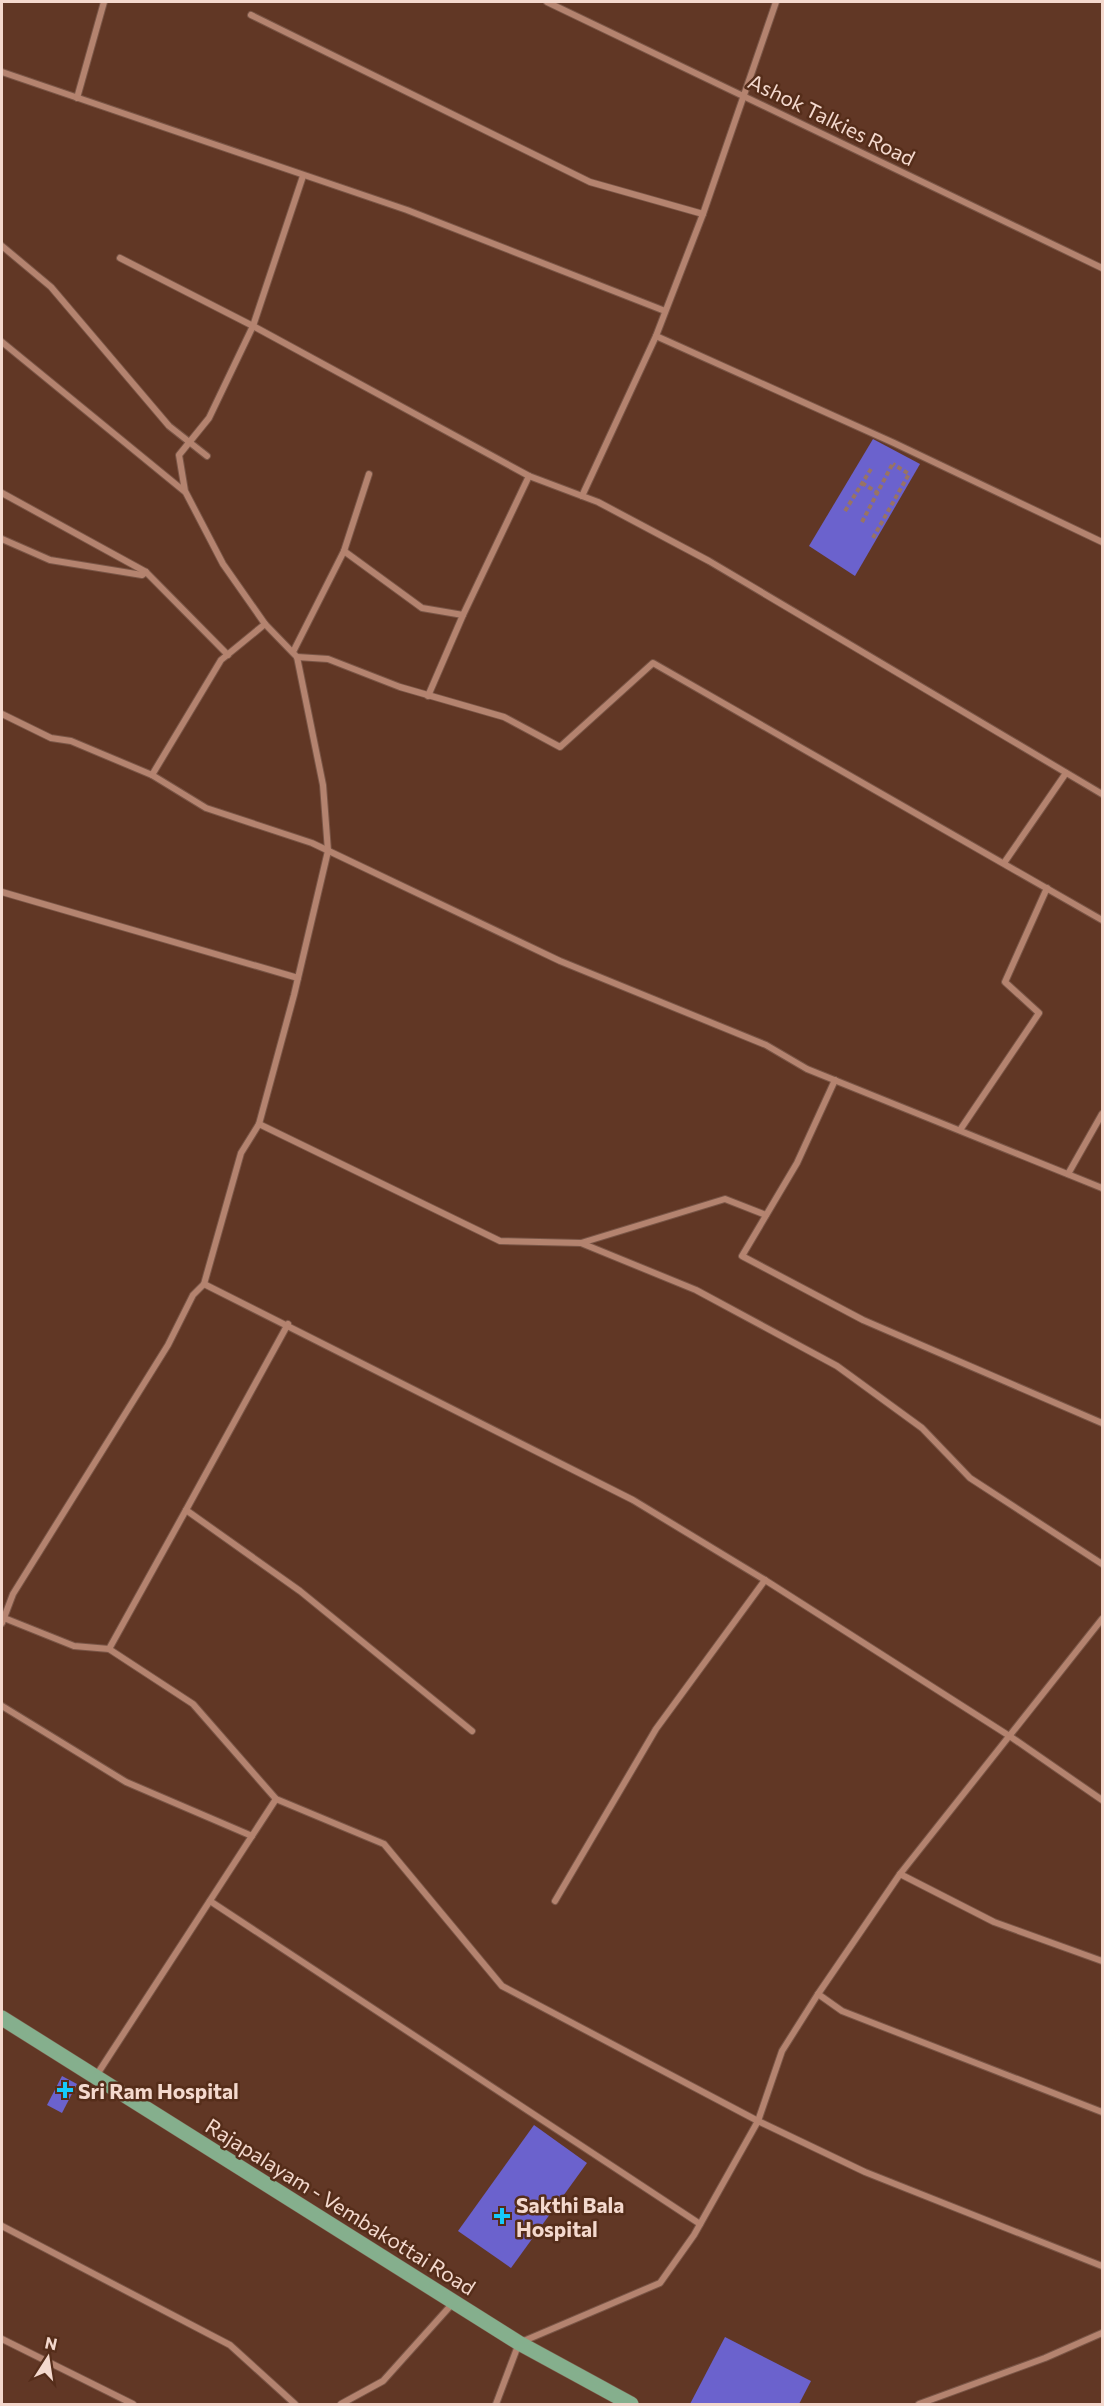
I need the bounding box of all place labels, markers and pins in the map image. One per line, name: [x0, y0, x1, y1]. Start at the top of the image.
place label: Sri Ram Hospital: [78, 2078, 239, 2103]
marker: Sri Ram Hospital: [56, 2081, 74, 2099]
place label: Sakthi Bala Hospital: [516, 2192, 624, 2241]
marker: Sakthi Bala Hospital: [493, 2207, 511, 2225]

